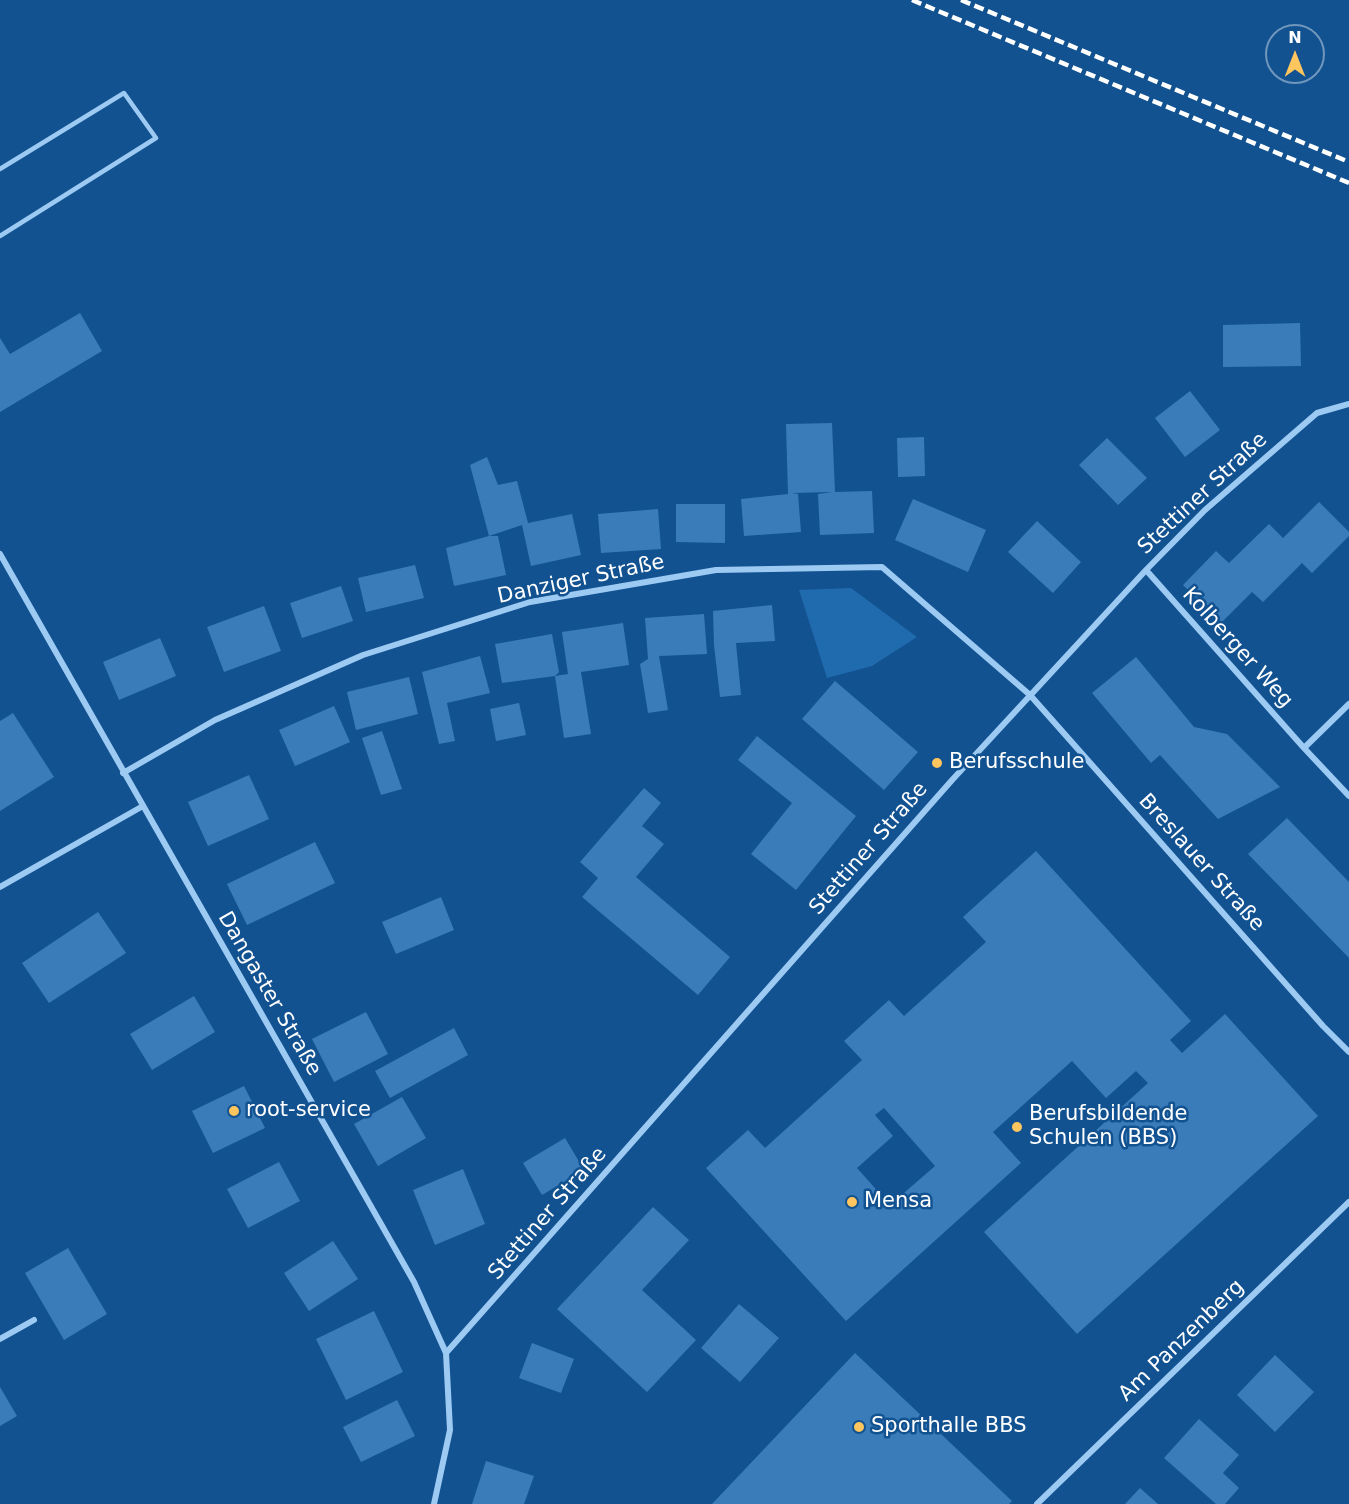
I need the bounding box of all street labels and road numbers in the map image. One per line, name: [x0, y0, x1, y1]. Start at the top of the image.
street label: Stettiner Straße: [1133, 428, 1273, 560]
street label: Danziger Straße: [495, 550, 667, 610]
street label: Kolberger Weg: [1176, 583, 1298, 713]
street label: Stettiner Straße: [805, 778, 933, 920]
street label: Breslauer Straße: [1133, 789, 1269, 937]
street label: Dangaster Straße: [212, 908, 326, 1080]
street label: Stettiner Straße: [484, 1143, 612, 1285]
street label: Am Panzenberg: [1114, 1275, 1250, 1407]

